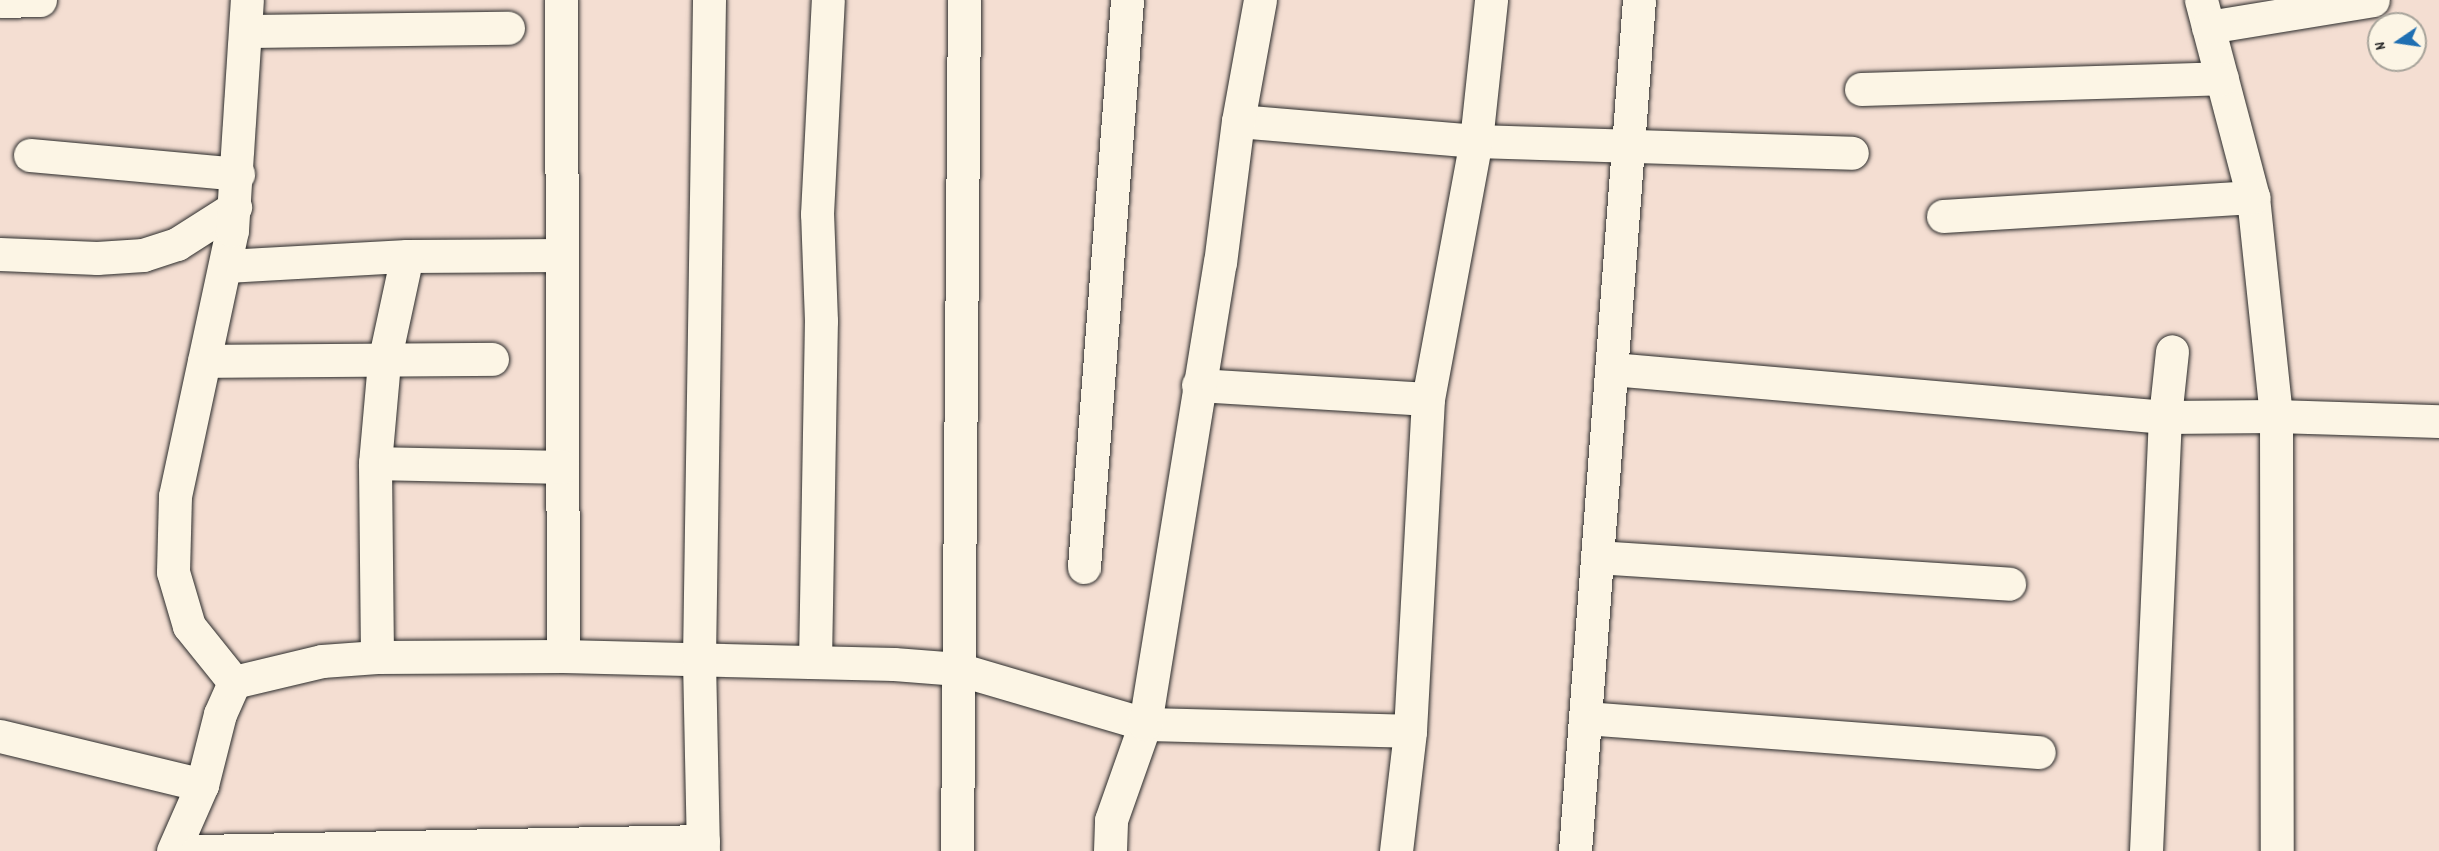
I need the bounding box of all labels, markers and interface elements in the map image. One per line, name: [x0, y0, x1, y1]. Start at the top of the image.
north arrow: [2367, 12, 2427, 72]
text: N: [2369, 39, 2393, 52]

